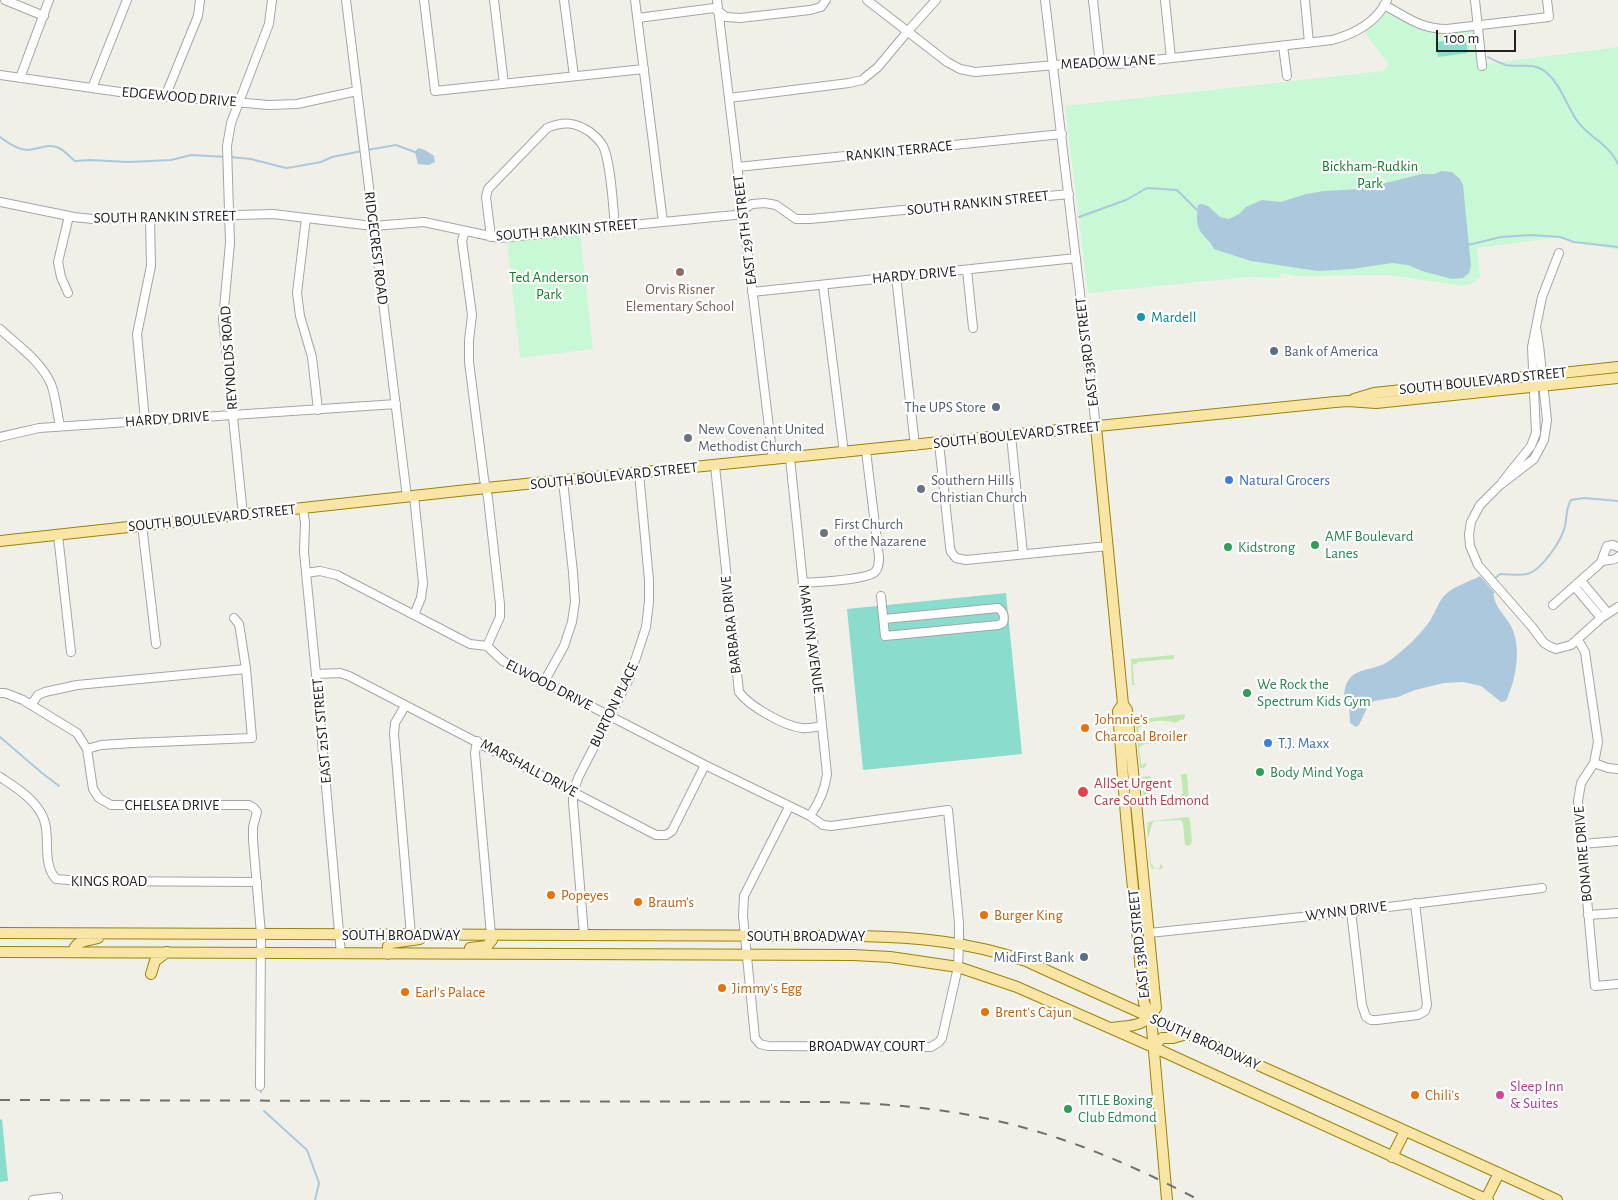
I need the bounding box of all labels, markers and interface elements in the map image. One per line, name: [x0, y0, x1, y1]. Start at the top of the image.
scale bar: [1438, 20, 1518, 52]
text: 100 m: [1444, 31, 1479, 46]
street label: MEADOW LANE: [1060, 51, 1156, 73]
street label: EDGEWOOD DRIVE: [121, 83, 237, 111]
street label: RANKIN TERRACE: [845, 136, 953, 166]
park label: Bickham-Rudkin Park: [1322, 157, 1418, 192]
street label: EAST 29TH STREET: [729, 174, 761, 286]
street label: SOUTH RANKIN STREET: [906, 187, 1050, 219]
street label: RIDGECREST ROAD: [360, 190, 392, 306]
street label: SOUTH RANKIN STREET: [94, 207, 236, 227]
street label: SOUTH RANKIN STREET: [495, 215, 639, 245]
street label: HARDY DRIVE: [871, 262, 957, 288]
marker: Orvis Risner Elementary School: [674, 266, 686, 278]
park label: Ted Anderson Park: [509, 268, 589, 303]
place label: Orvis Risner Elementary School: [626, 280, 734, 315]
street label: EAST 33RD STREET: [1071, 296, 1103, 408]
street label: REYNOLDS ROAD: [216, 305, 242, 411]
place label: Mardell: [1151, 308, 1196, 326]
marker: Mardell: [1135, 311, 1147, 323]
place label: Bank of America: [1284, 342, 1378, 360]
marker: Bank of America: [1268, 345, 1280, 357]
street label: SOUTH BOULEVARD STREET: [1398, 363, 1568, 399]
place label: The UPS Store: [904, 398, 986, 416]
marker: The UPS Store: [990, 401, 1002, 413]
street label: HARDY DRIVE: [124, 407, 210, 431]
street label: SOUTH BOULEVARD STREET: [932, 417, 1102, 453]
place label: New Covenant United Methodist Church: [698, 420, 824, 455]
marker: New Covenant United Methodist Church: [682, 432, 694, 444]
street label: SOUTH BOULEVARD STREET: [529, 458, 699, 494]
place label: Southern Hills Christian Church: [931, 471, 1027, 506]
place label: Natural Grocers: [1239, 471, 1330, 489]
marker: Natural Grocers: [1223, 474, 1235, 486]
marker: Southern Hills Christian Church: [915, 483, 927, 495]
street label: SOUTH BOULEVARD STREET: [127, 500, 297, 536]
place label: First Church of the Nazarene: [834, 515, 926, 550]
marker: First Church of the Nazarene: [818, 527, 830, 539]
place label: AMF Boulevard Lanes: [1325, 527, 1414, 562]
place label: Kidstrong: [1238, 538, 1295, 556]
marker: AMF Boulevard Lanes: [1309, 539, 1321, 551]
marker: Kidstrong: [1222, 541, 1234, 553]
street label: BARBARA DRIVE: [717, 575, 745, 675]
street label: MARILYN AVENUE: [794, 583, 828, 695]
street label: ELWOOD DRIVE: [503, 656, 595, 714]
street label: BURTON PLACE: [586, 660, 642, 750]
place label: We Rock the Spectrum Kids Gym: [1257, 675, 1371, 710]
street label: EAST 21ST STREET: [308, 678, 336, 784]
marker: We Rock the Spectrum Kids Gym: [1241, 687, 1253, 699]
place label: Johnnie's Charcoal Broiler: [1095, 710, 1188, 745]
marker: Johnnie's Charcoal Broiler: [1079, 722, 1091, 734]
place label: T.J. Maxx: [1278, 734, 1329, 752]
street label: MARSHALL DRIVE: [477, 735, 581, 801]
marker: T.J. Maxx: [1262, 737, 1274, 749]
place label: Body Mind Yoga: [1270, 763, 1364, 781]
marker: Body Mind Yoga: [1254, 766, 1266, 778]
place label: AllSet Urgent Care South Edmond: [1094, 774, 1209, 809]
marker: AllSet Urgent Care South Edmond: [1076, 785, 1090, 799]
street label: CHELSEA DRIVE: [125, 796, 219, 814]
street label: BONAIRE DRIVE: [1570, 805, 1596, 903]
street label: KINGS ROAD: [71, 872, 147, 890]
place label: Popeyes: [561, 886, 609, 904]
street label: EAST 33RD STREET: [1124, 888, 1154, 1000]
marker: Popeyes: [545, 889, 557, 901]
place label: Braum’s: [648, 893, 694, 911]
marker: Braum’s: [632, 896, 644, 908]
street label: WYNN DRIVE: [1304, 897, 1388, 925]
place label: Burger King: [994, 906, 1063, 924]
marker: Burger King: [978, 909, 990, 921]
street label: SOUTH BROADWAY: [342, 926, 460, 944]
street label: SOUTH BROADWAY: [747, 927, 865, 945]
place label: MidFirst Bank: [994, 948, 1074, 966]
marker: MidFirst Bank: [1078, 951, 1090, 963]
place label: Jimmy's Egg: [732, 979, 802, 997]
marker: Jimmy's Egg: [716, 982, 728, 994]
place label: Earl's Palace: [415, 983, 485, 1001]
marker: Earl's Palace: [399, 986, 411, 998]
place label: Brent's Cajun: [995, 1003, 1072, 1021]
marker: Brent's Cajun: [979, 1006, 991, 1018]
street label: SOUTH BROADWAY: [1147, 1010, 1263, 1074]
street label: BROADWAY COURT: [809, 1037, 925, 1055]
place label: Sleep Inn & Suites: [1510, 1077, 1564, 1112]
place label: Chili's: [1425, 1086, 1460, 1104]
marker: Chili's: [1409, 1089, 1421, 1101]
marker: Sleep Inn & Suites: [1494, 1089, 1506, 1101]
place label: TITLE Boxing Club Edmond: [1078, 1091, 1157, 1126]
marker: TITLE Boxing Club Edmond: [1062, 1103, 1074, 1115]

